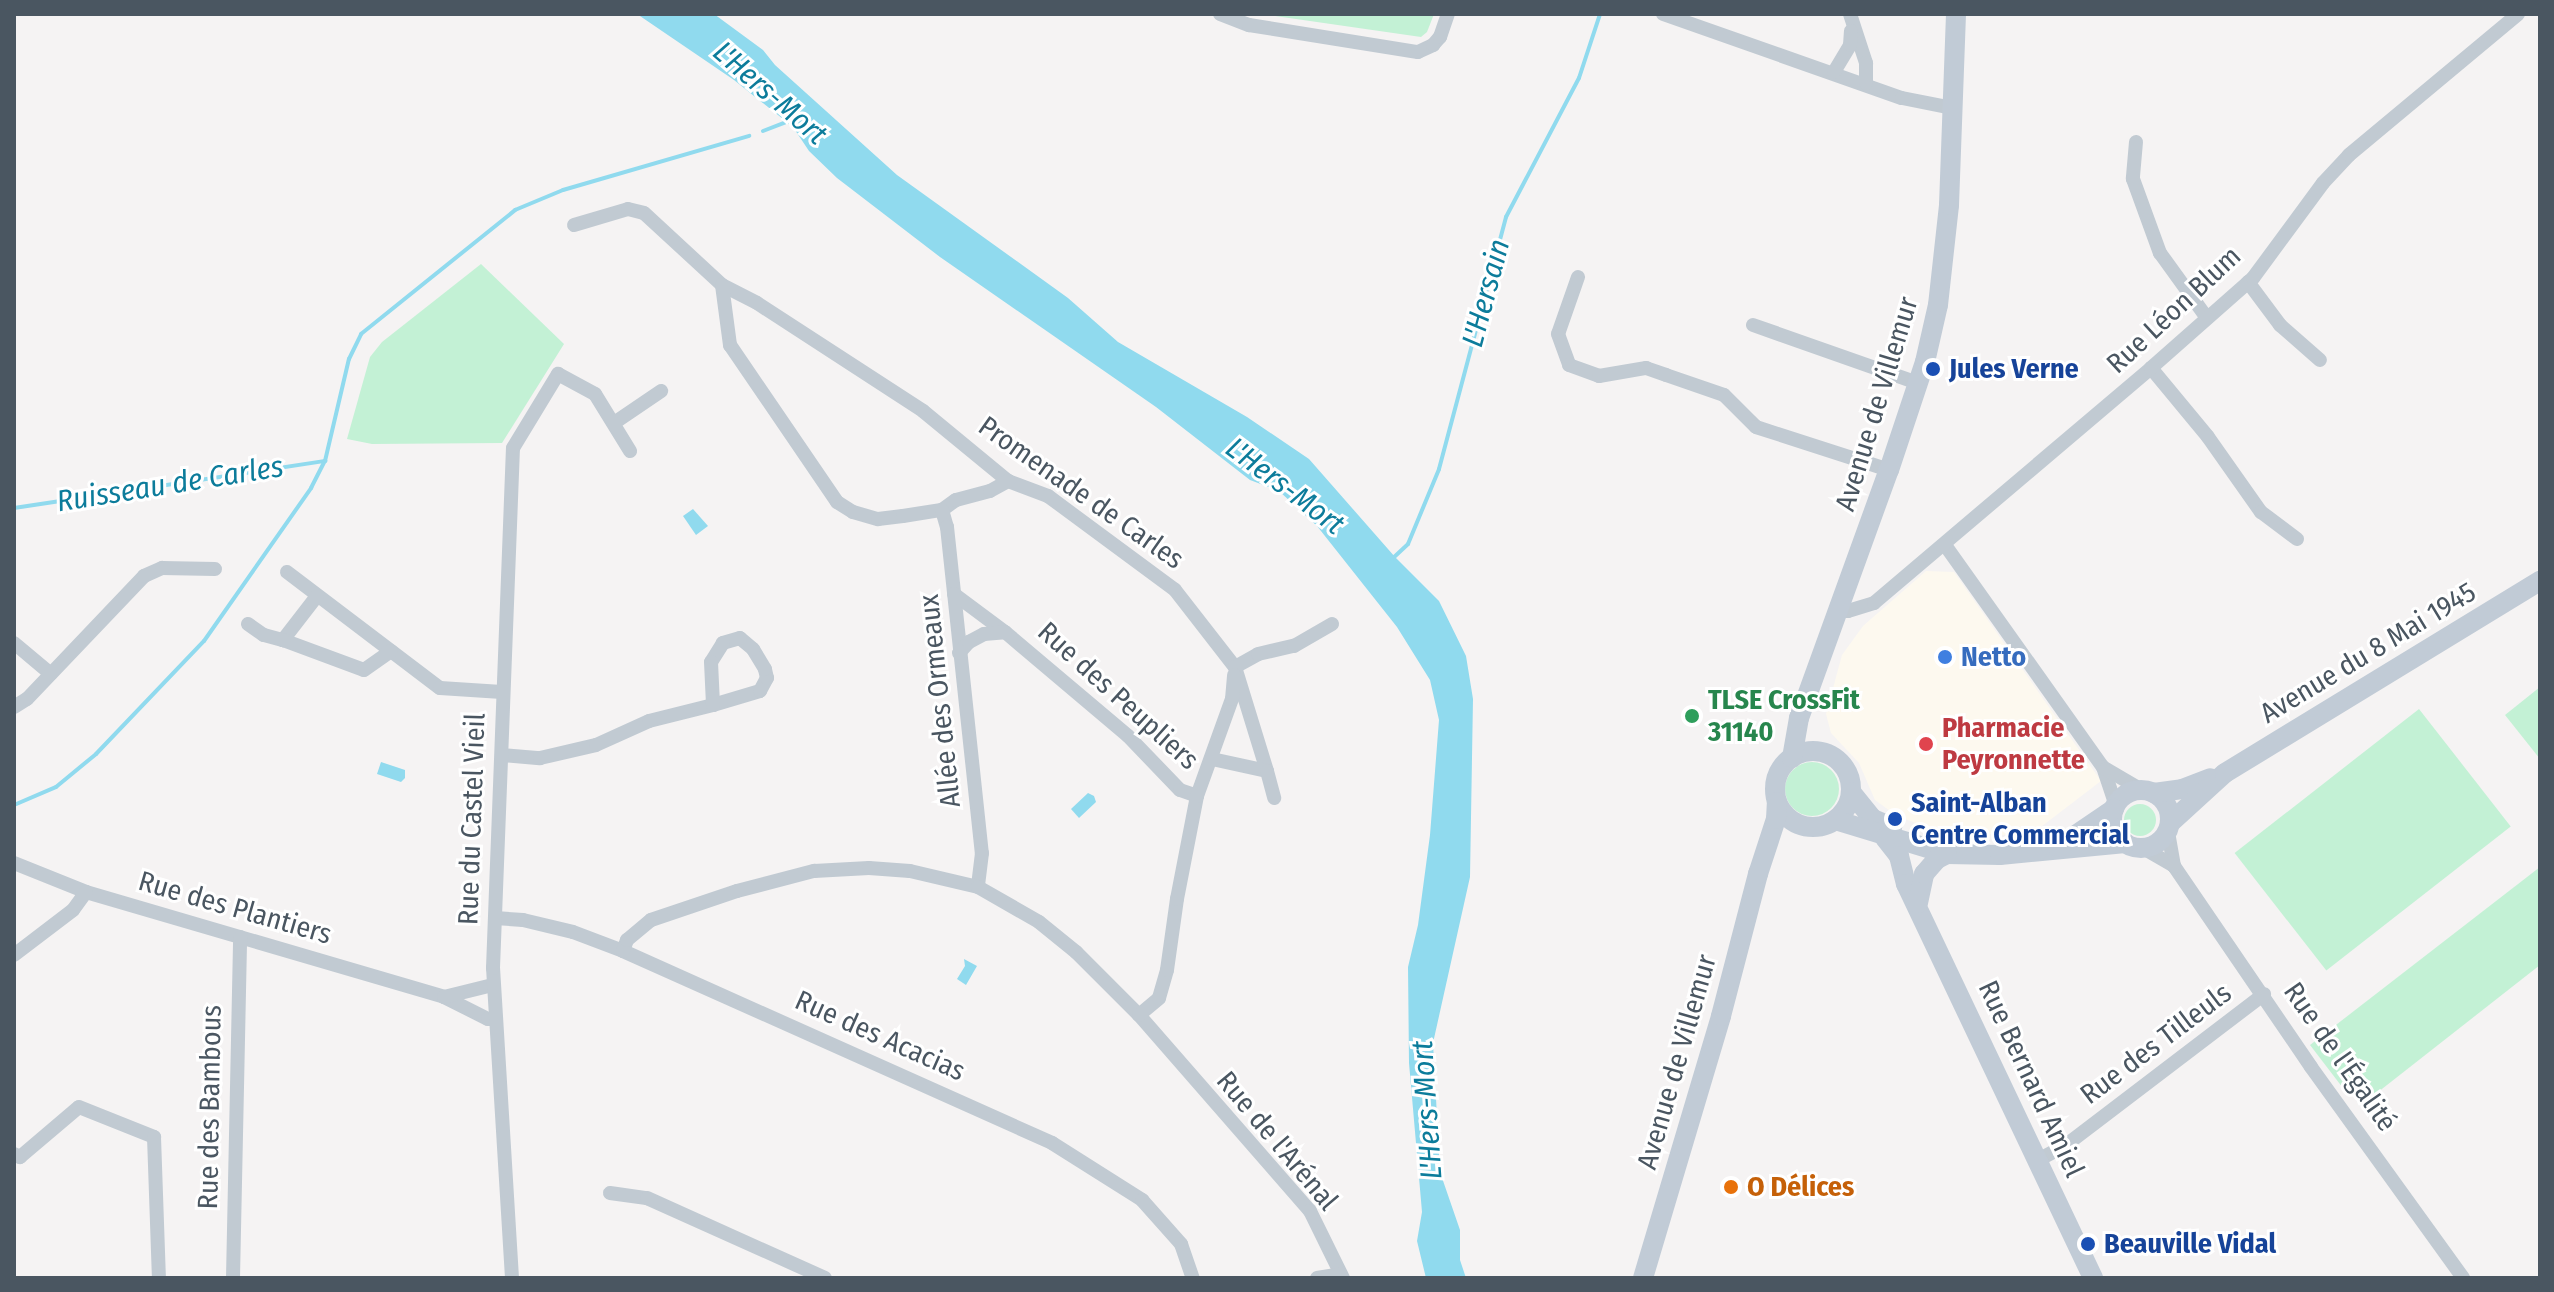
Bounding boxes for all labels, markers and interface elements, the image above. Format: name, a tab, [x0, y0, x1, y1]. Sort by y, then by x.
water label: L'Hers-Mort	[706, 34, 834, 152]
water label: L'Hersain	[1454, 235, 1518, 351]
street label: Rue Léon Blum	[2100, 239, 2248, 381]
street label: Avenue de Villemur	[1828, 293, 1926, 515]
place label: Jules Verne	[1949, 352, 2079, 386]
marker: Jules Verne	[1924, 360, 1942, 378]
street label: Promenade de Carles	[972, 410, 1190, 576]
water label: L'Hers-Mort	[1219, 430, 1351, 542]
water label: Ruisseau de Carles	[54, 448, 286, 520]
street label: Avenue du 8 Mai 1945	[2254, 575, 2482, 731]
street label: Allée des Ormeaux	[912, 593, 968, 809]
street label: Rue des Peupliers	[1031, 615, 1205, 777]
place label: Netto	[1961, 640, 2026, 674]
marker: Netto	[1936, 648, 1954, 666]
place label: TLSE CrossFit 31140	[1708, 683, 1860, 749]
marker: TLSE CrossFit 31140	[1683, 707, 1701, 725]
place label: Pharmacie Peyronnette	[1942, 711, 2085, 777]
street label: Rue du Castel Vieil	[452, 712, 492, 926]
marker: Pharmacie Peyronnette	[1917, 735, 1935, 753]
place label: Saint-Alban Centre Commercial	[1911, 786, 2130, 852]
marker: Saint-Alban Centre Commercial	[1886, 810, 1904, 828]
street label: Rue des Plantiers	[135, 864, 335, 952]
street label: Avenue de Villemur	[1630, 951, 1724, 1173]
street label: Rue Bernard Amiel	[1971, 975, 2091, 1183]
street label: Rue des Tilleuls	[2074, 976, 2238, 1112]
street label: Rue de l'Égalité	[2276, 976, 2404, 1138]
street label: Rue des Acacias	[790, 984, 970, 1088]
street label: Rue des Bambous	[191, 1004, 229, 1210]
water label: L'Hers-Mort	[1404, 1039, 1450, 1181]
street label: Rue de l'Arénal	[1209, 1065, 1345, 1217]
place label: O Délices	[1747, 1170, 1854, 1204]
marker: O Délices	[1722, 1178, 1740, 1196]
place label: Beauville Vidal	[2104, 1227, 2276, 1261]
marker: Beauville Vidal	[2079, 1235, 2097, 1253]

